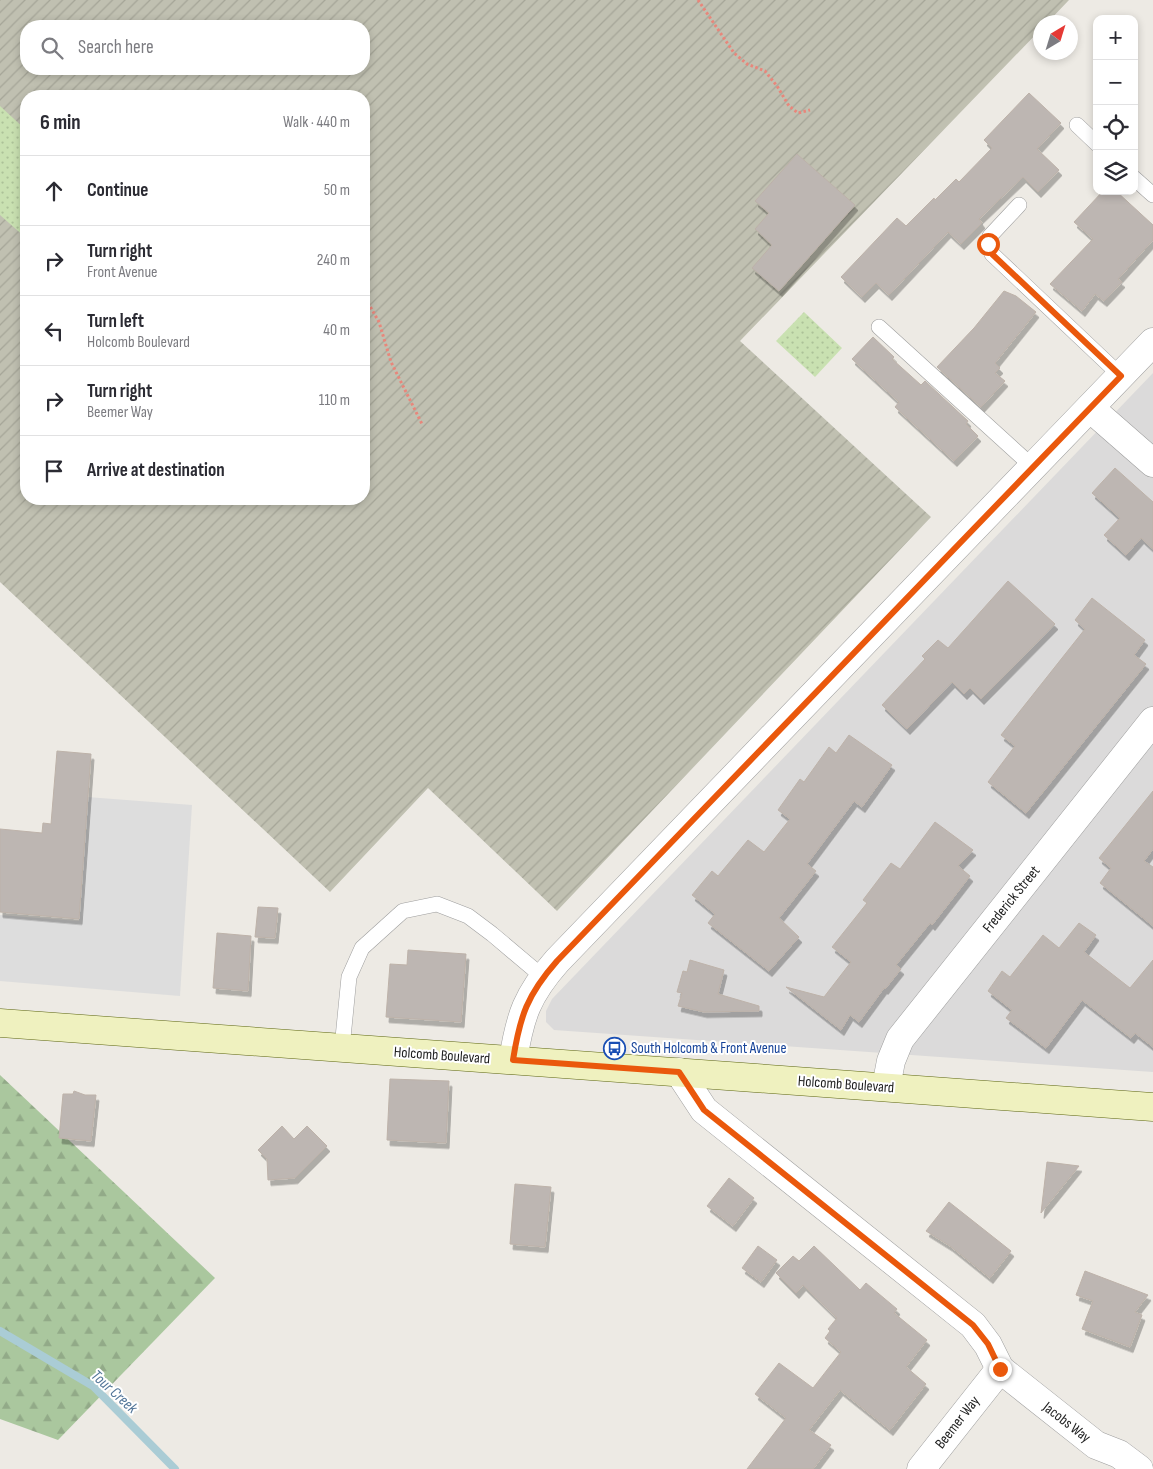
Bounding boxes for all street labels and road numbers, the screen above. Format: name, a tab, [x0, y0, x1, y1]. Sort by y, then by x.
street label: Frederick Street	[979, 862, 1044, 937]
street label: Holcomb Boulevard	[393, 1043, 491, 1068]
street label: Holcomb Boulevard	[797, 1072, 895, 1097]
street label: Beemer Way	[931, 1392, 984, 1453]
street label: Jacobs Way	[1038, 1397, 1095, 1447]

